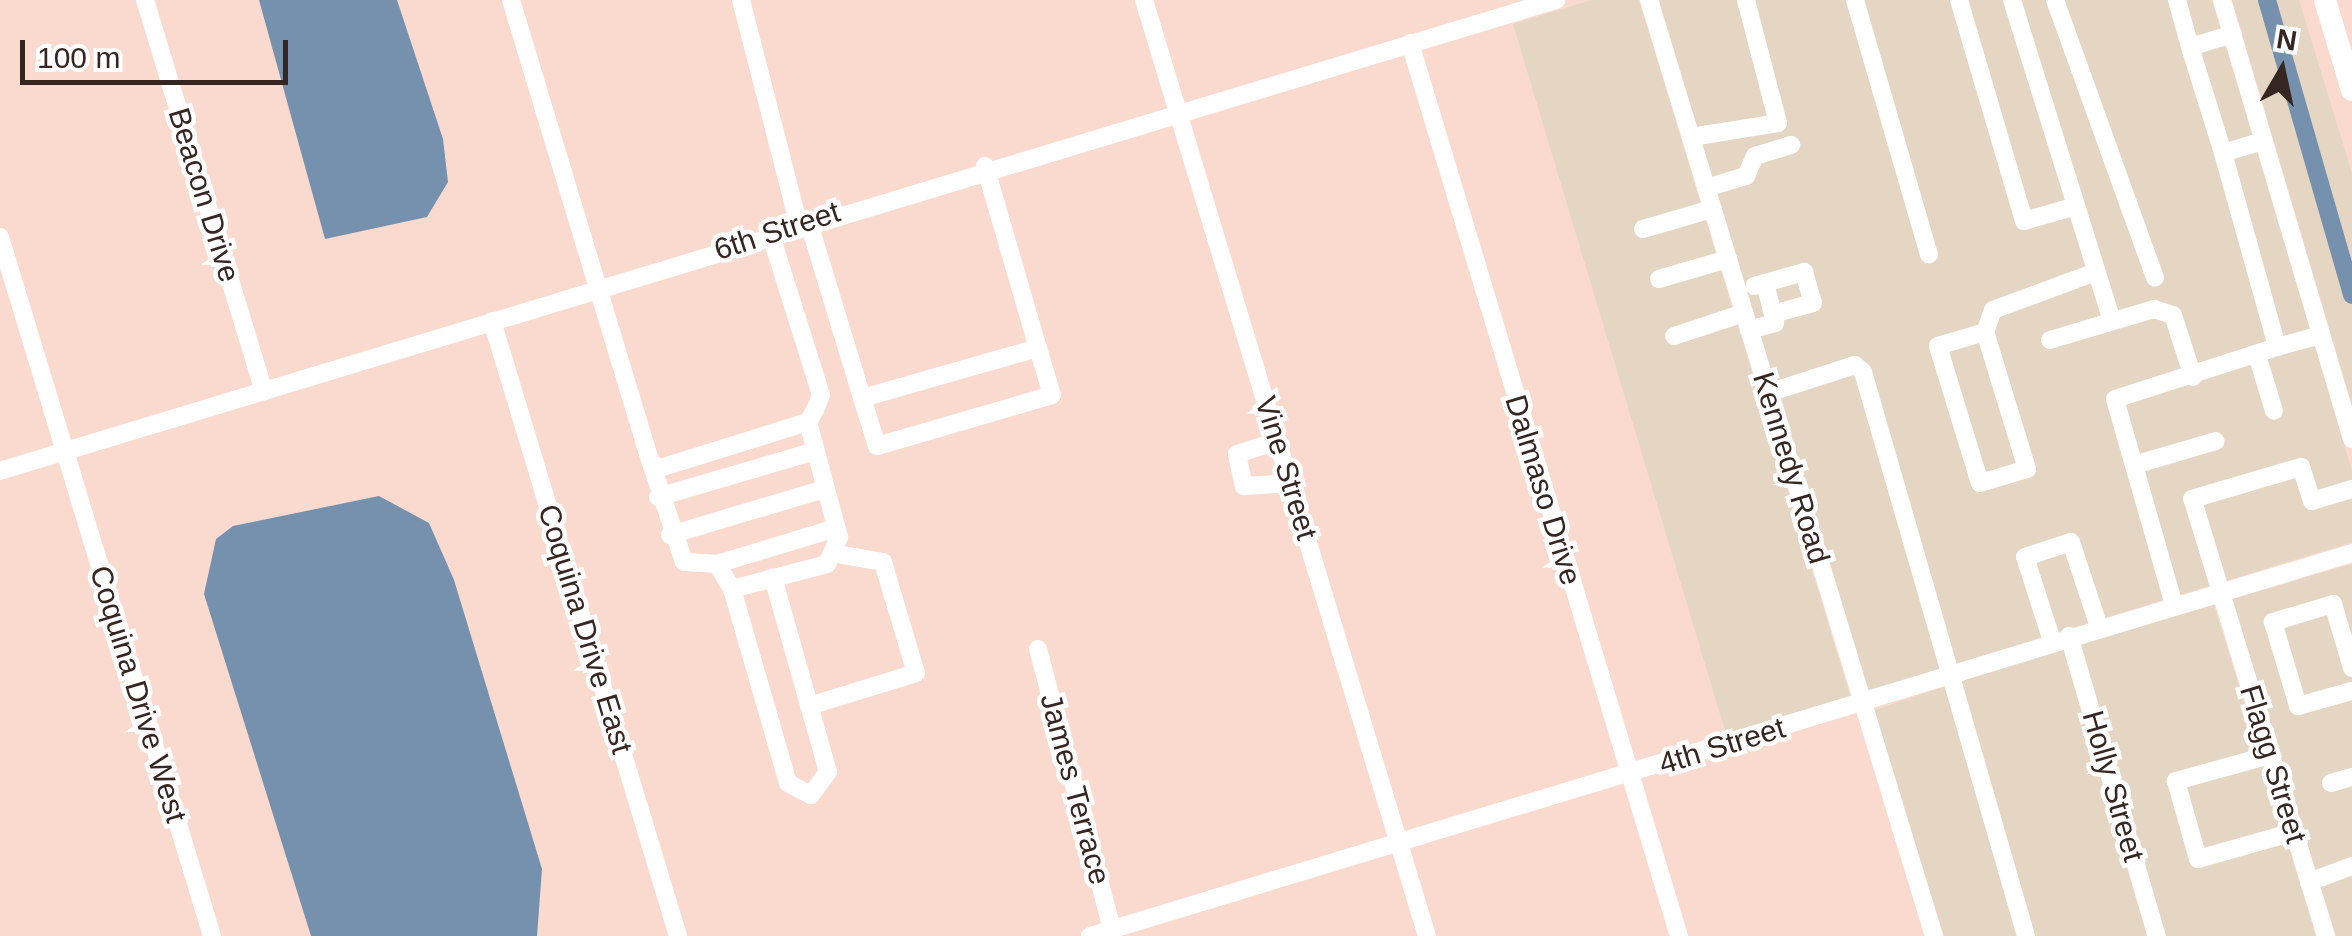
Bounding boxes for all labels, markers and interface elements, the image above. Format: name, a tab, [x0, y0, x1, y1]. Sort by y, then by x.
scale bar	[25, 20, 292, 82]
north arrow	[2232, 20, 2332, 120]
text: N	[2274, 23, 2299, 57]
text: 100 m	[37, 41, 120, 74]
street label: Beacon Drive	[160, 104, 248, 286]
street label: 6th Street	[710, 194, 844, 268]
street label: Kennedy Road	[1745, 368, 1837, 568]
street label: Dalmaso Drive	[1497, 391, 1589, 589]
street label: Vine Street	[1247, 392, 1325, 544]
street label: Coquina Drive East	[530, 500, 640, 758]
street label: Coquina Drive West	[82, 561, 194, 827]
street label: Flagg Street	[2232, 681, 2314, 847]
street label: James Terrace	[1032, 689, 1118, 889]
street label: Holly Street	[2074, 707, 2152, 865]
street label: 4th Street	[1655, 710, 1789, 782]

